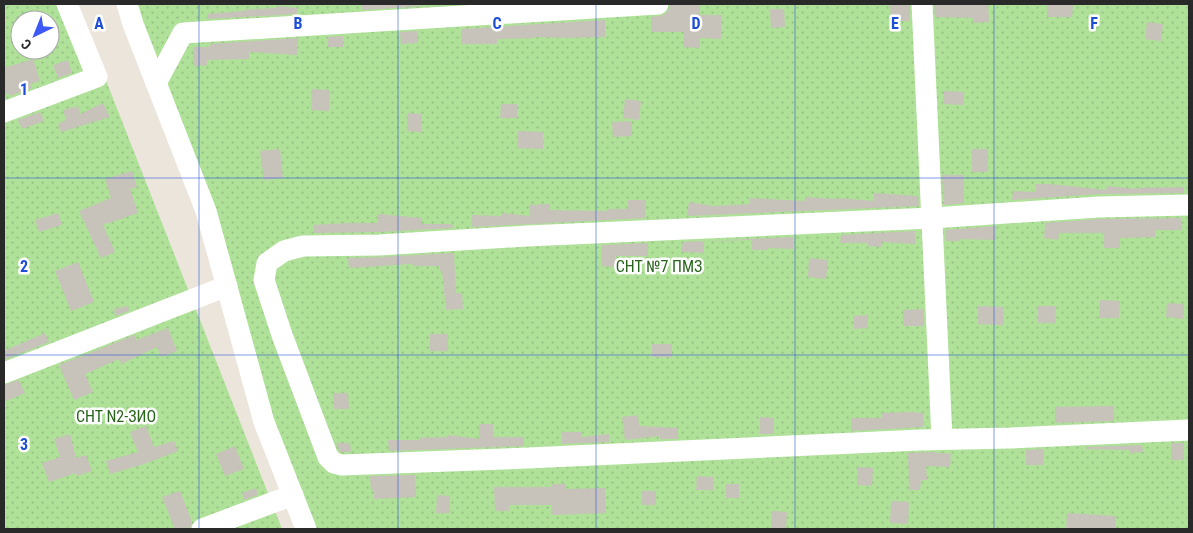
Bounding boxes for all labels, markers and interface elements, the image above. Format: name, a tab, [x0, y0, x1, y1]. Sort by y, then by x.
north arrow	[10, 10, 60, 60]
text: A	[94, 14, 104, 33]
text: B	[294, 14, 303, 33]
text: C	[492, 14, 502, 33]
text: D	[691, 14, 701, 33]
text: E	[891, 14, 899, 33]
text: F	[1090, 14, 1098, 33]
text: С	[18, 36, 35, 53]
text: 1	[20, 80, 28, 99]
text: 2	[20, 257, 28, 276]
park label: СНТ №7 ПМЗ	[616, 257, 702, 276]
park label: СНТ N2-ЗИО	[76, 407, 156, 426]
text: 3	[20, 435, 28, 454]

